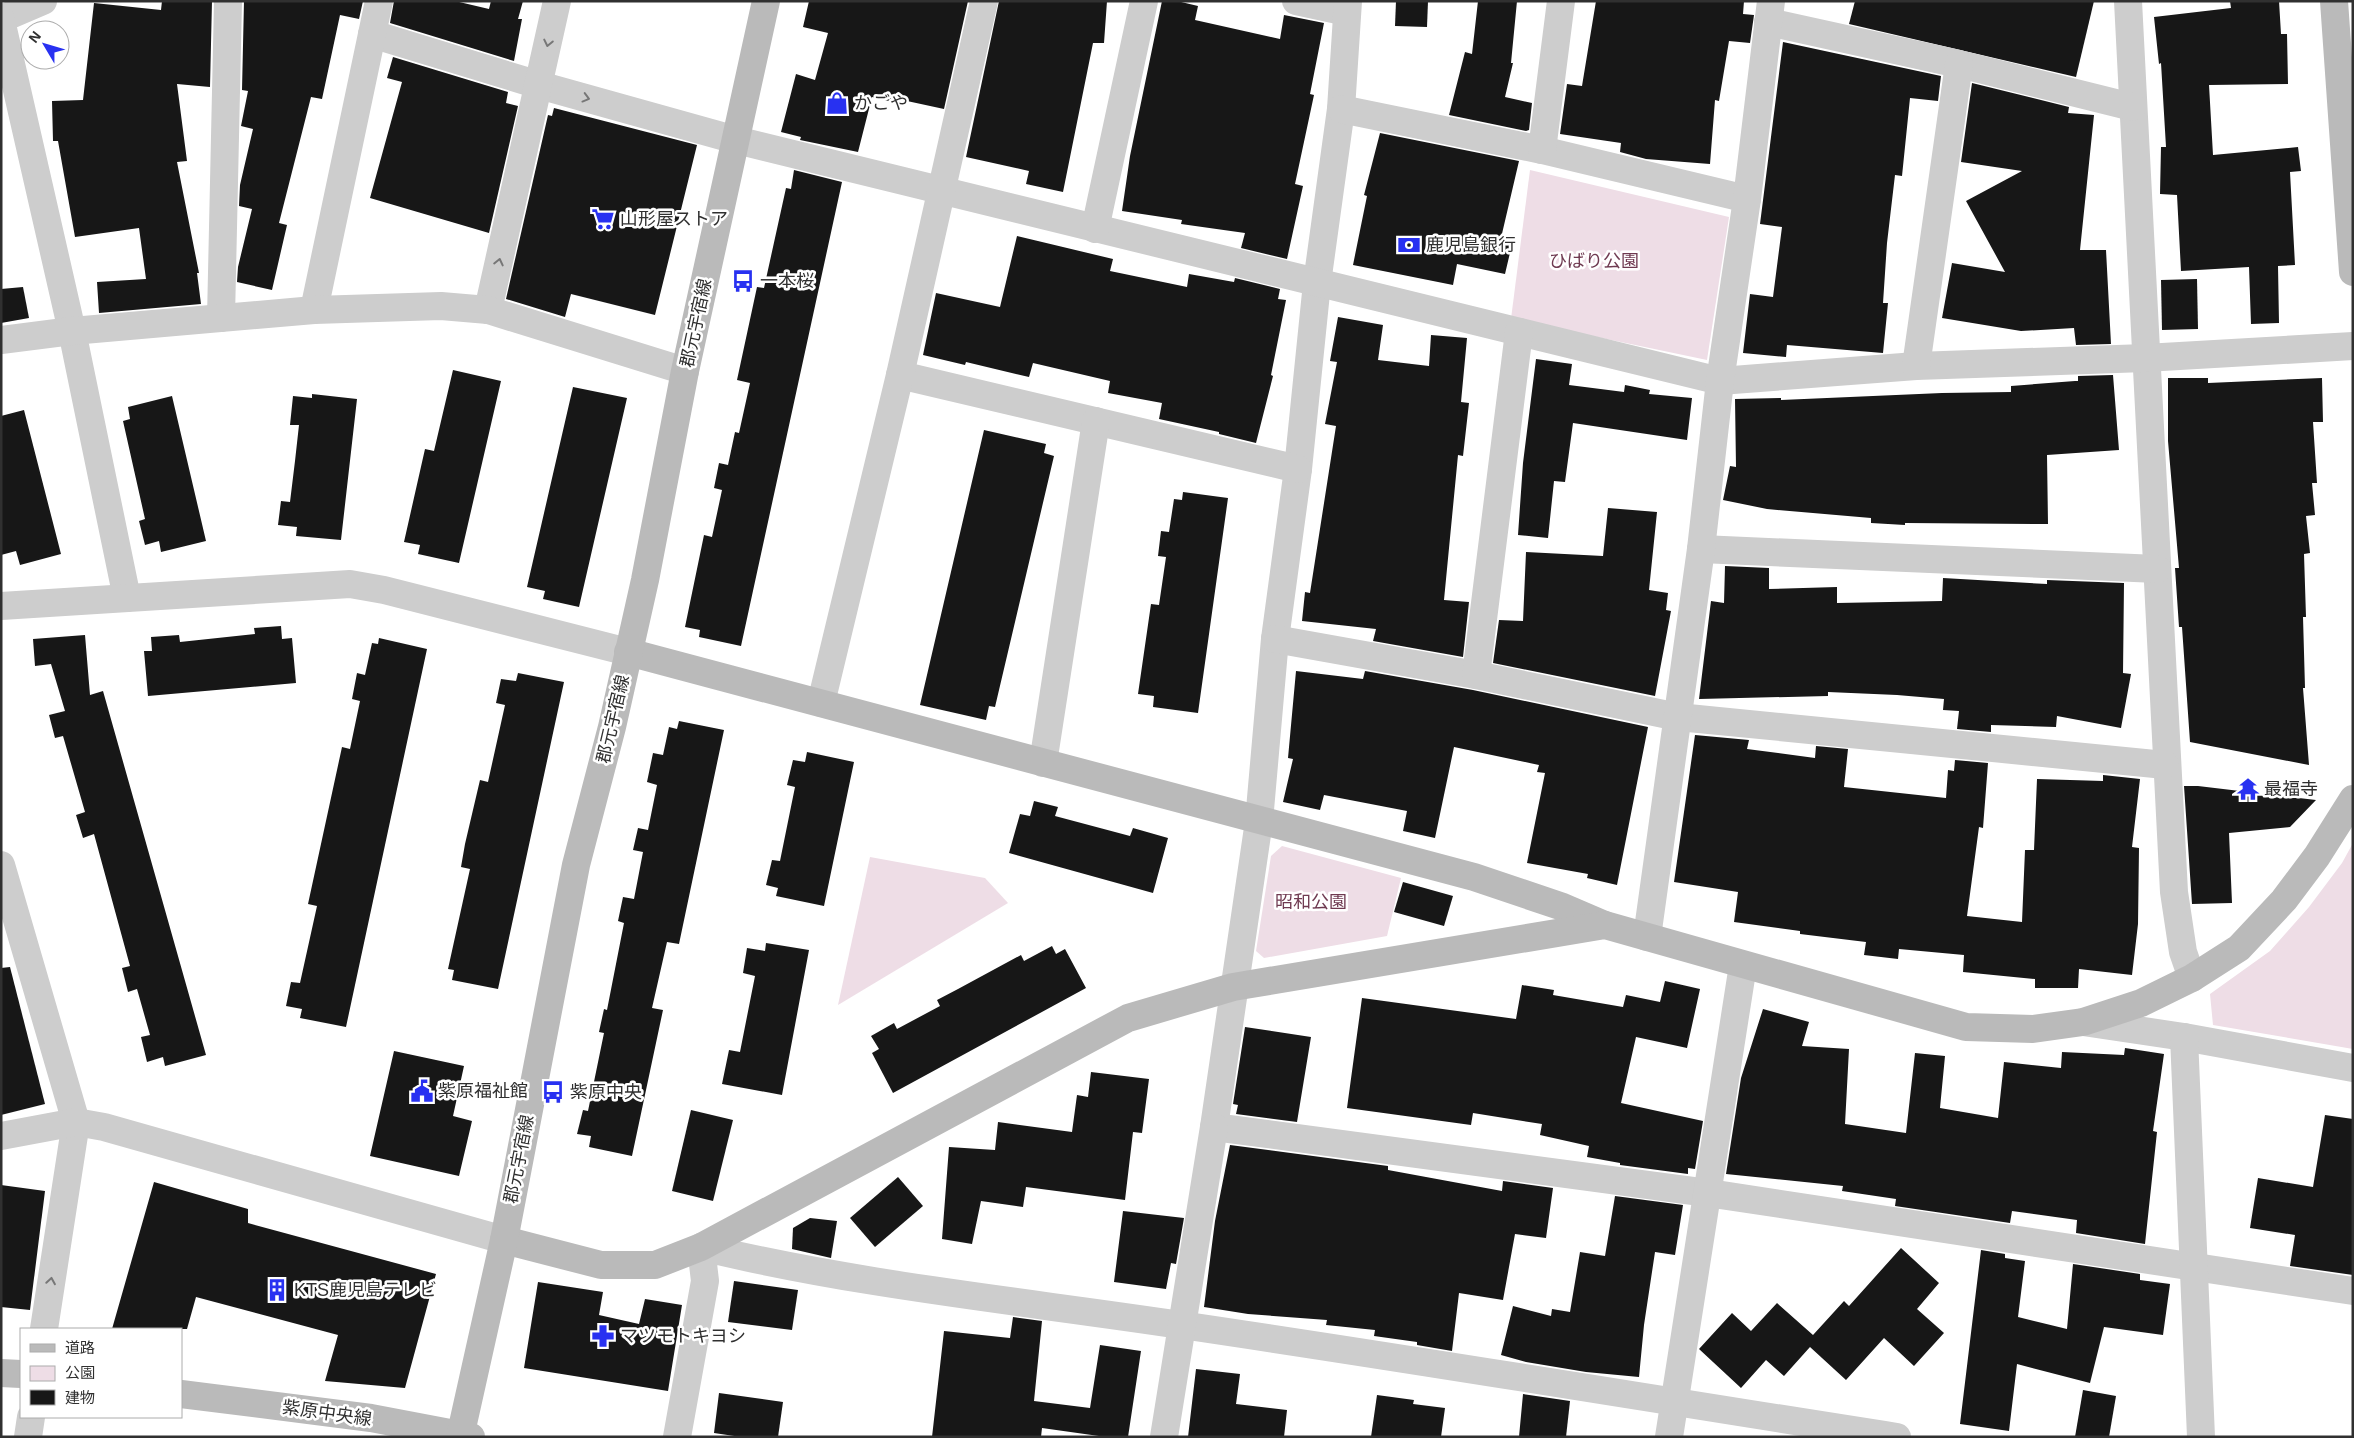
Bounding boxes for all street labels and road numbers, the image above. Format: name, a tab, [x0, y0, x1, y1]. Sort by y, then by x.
street label: 郡元宇宿線	[677, 277, 715, 369]
street label: 郡元宇宿線	[593, 673, 633, 765]
street label: 郡元宇宿線	[501, 1113, 537, 1205]
street label: 紫原中央線	[281, 1397, 373, 1429]

